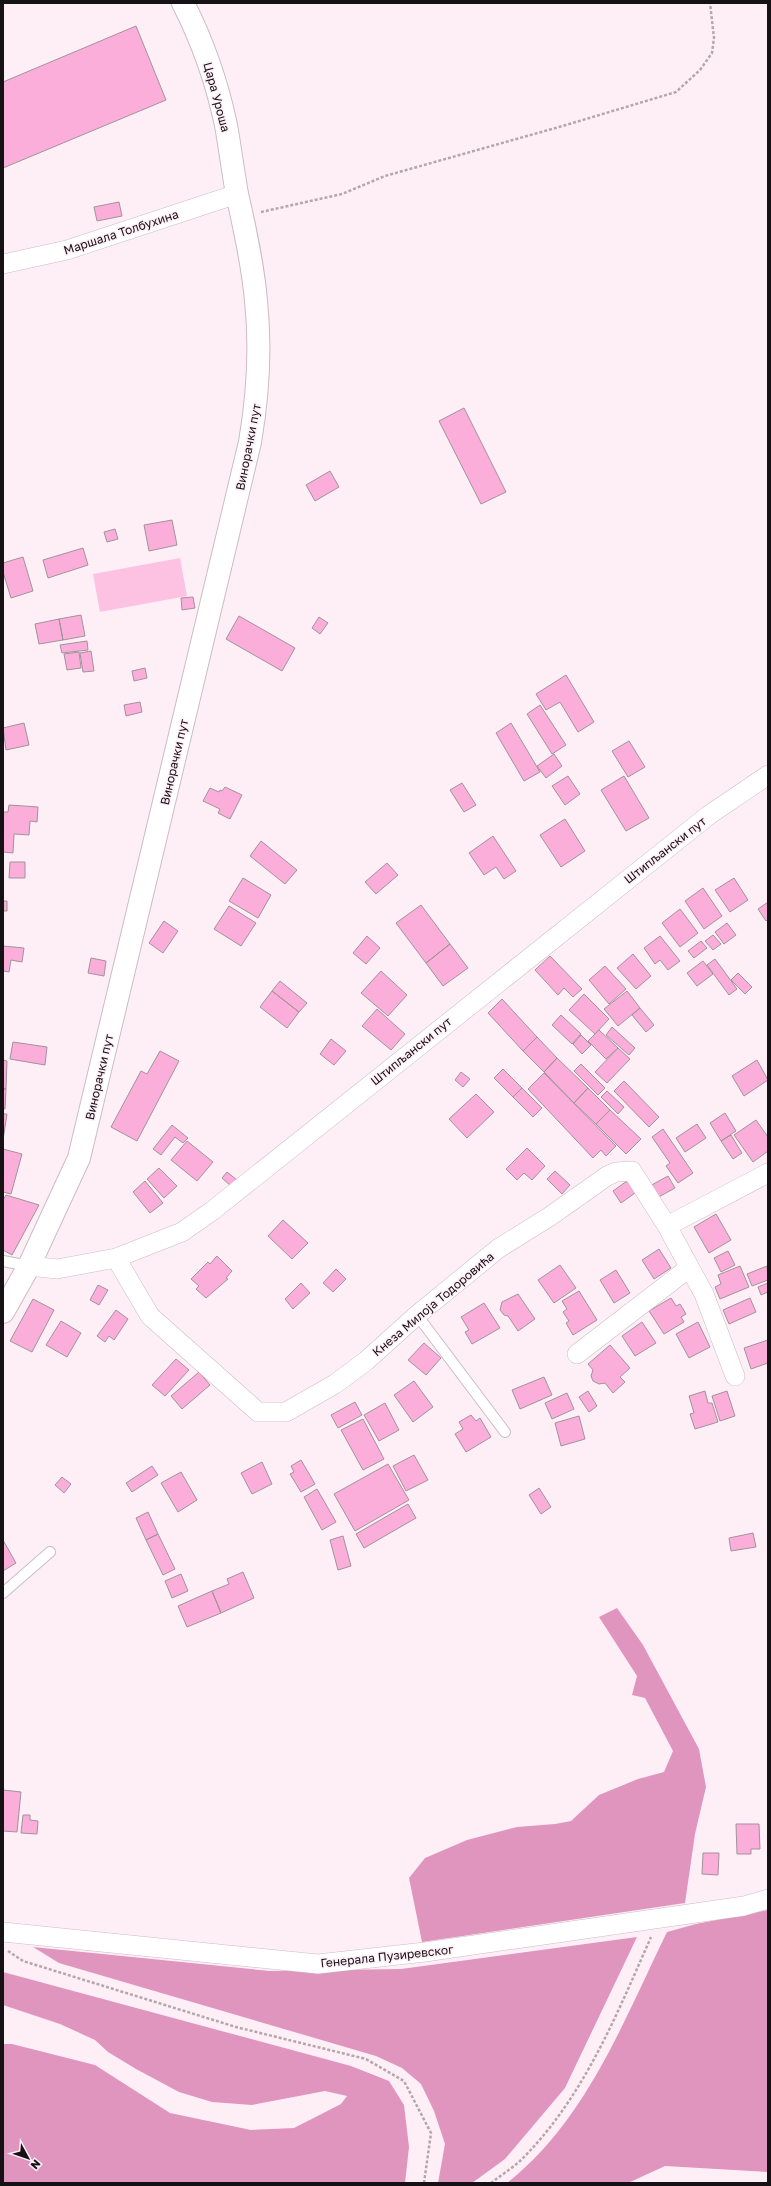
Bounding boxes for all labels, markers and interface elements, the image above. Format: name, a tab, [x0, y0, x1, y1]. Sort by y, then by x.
street label: Цара Уроша	[200, 60, 234, 134]
street label: Маршала Толбухина	[62, 206, 180, 258]
street label: Винорачки пут	[232, 402, 264, 492]
street label: Винорачки пут	[157, 717, 191, 807]
street label: Штипљански пут	[621, 813, 709, 887]
street label: Штипљански пут	[367, 1014, 455, 1088]
street label: Винорачки пут	[82, 1032, 116, 1122]
street label: Кнеза Милоја Тодоровића	[369, 1249, 497, 1359]
street label: Генерала Пузиревског	[320, 1942, 455, 1970]
north arrow	[8, 2138, 48, 2178]
text: N	[28, 2157, 44, 2172]

